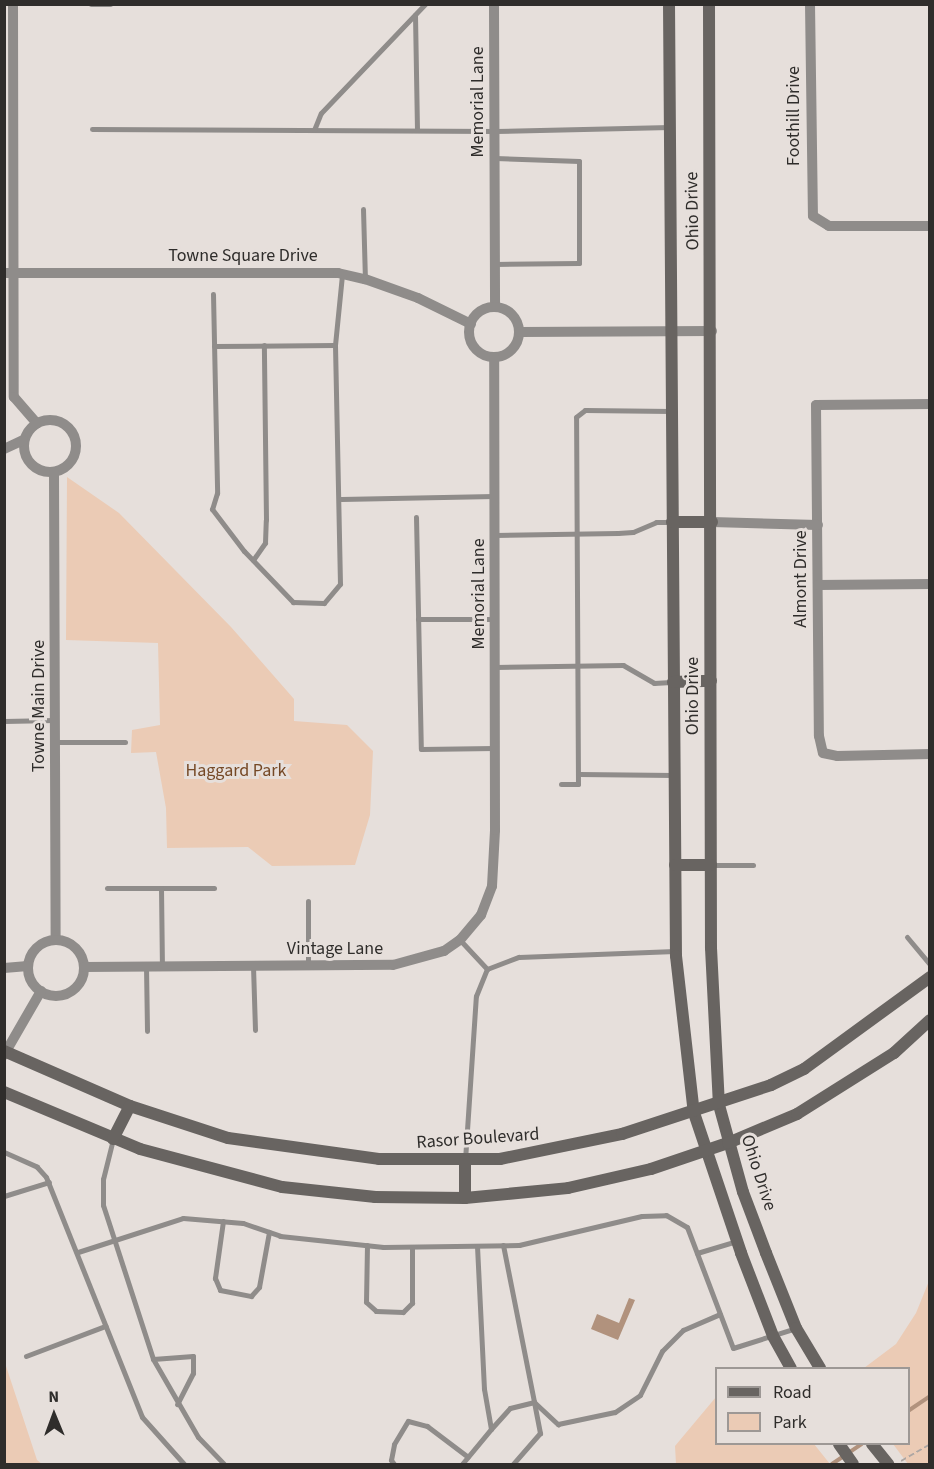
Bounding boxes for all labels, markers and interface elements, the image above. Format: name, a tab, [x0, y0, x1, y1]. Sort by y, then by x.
street label: Memorial Lane	[467, 46, 489, 158]
street label: Foothill Drive	[783, 66, 805, 166]
street label: Ohio Drive	[682, 172, 704, 250]
street label: Towne Square Drive	[168, 245, 318, 267]
street label: Almont Drive	[790, 530, 812, 628]
street label: Memorial Lane	[468, 538, 490, 650]
street label: Towne Main Drive	[28, 640, 50, 772]
street label: Ohio Drive	[682, 657, 704, 735]
park label: Haggard Park	[185, 760, 287, 782]
street label: Vintage Lane	[287, 938, 383, 960]
street label: Rasor Boulevard	[416, 1124, 540, 1154]
street label: Ohio Drive	[736, 1132, 780, 1214]
legend	[715, 1367, 910, 1445]
text: Road	[773, 1380, 812, 1405]
north arrow	[24, 1385, 84, 1445]
text: N	[48, 1386, 59, 1408]
text: Park	[773, 1410, 807, 1435]

